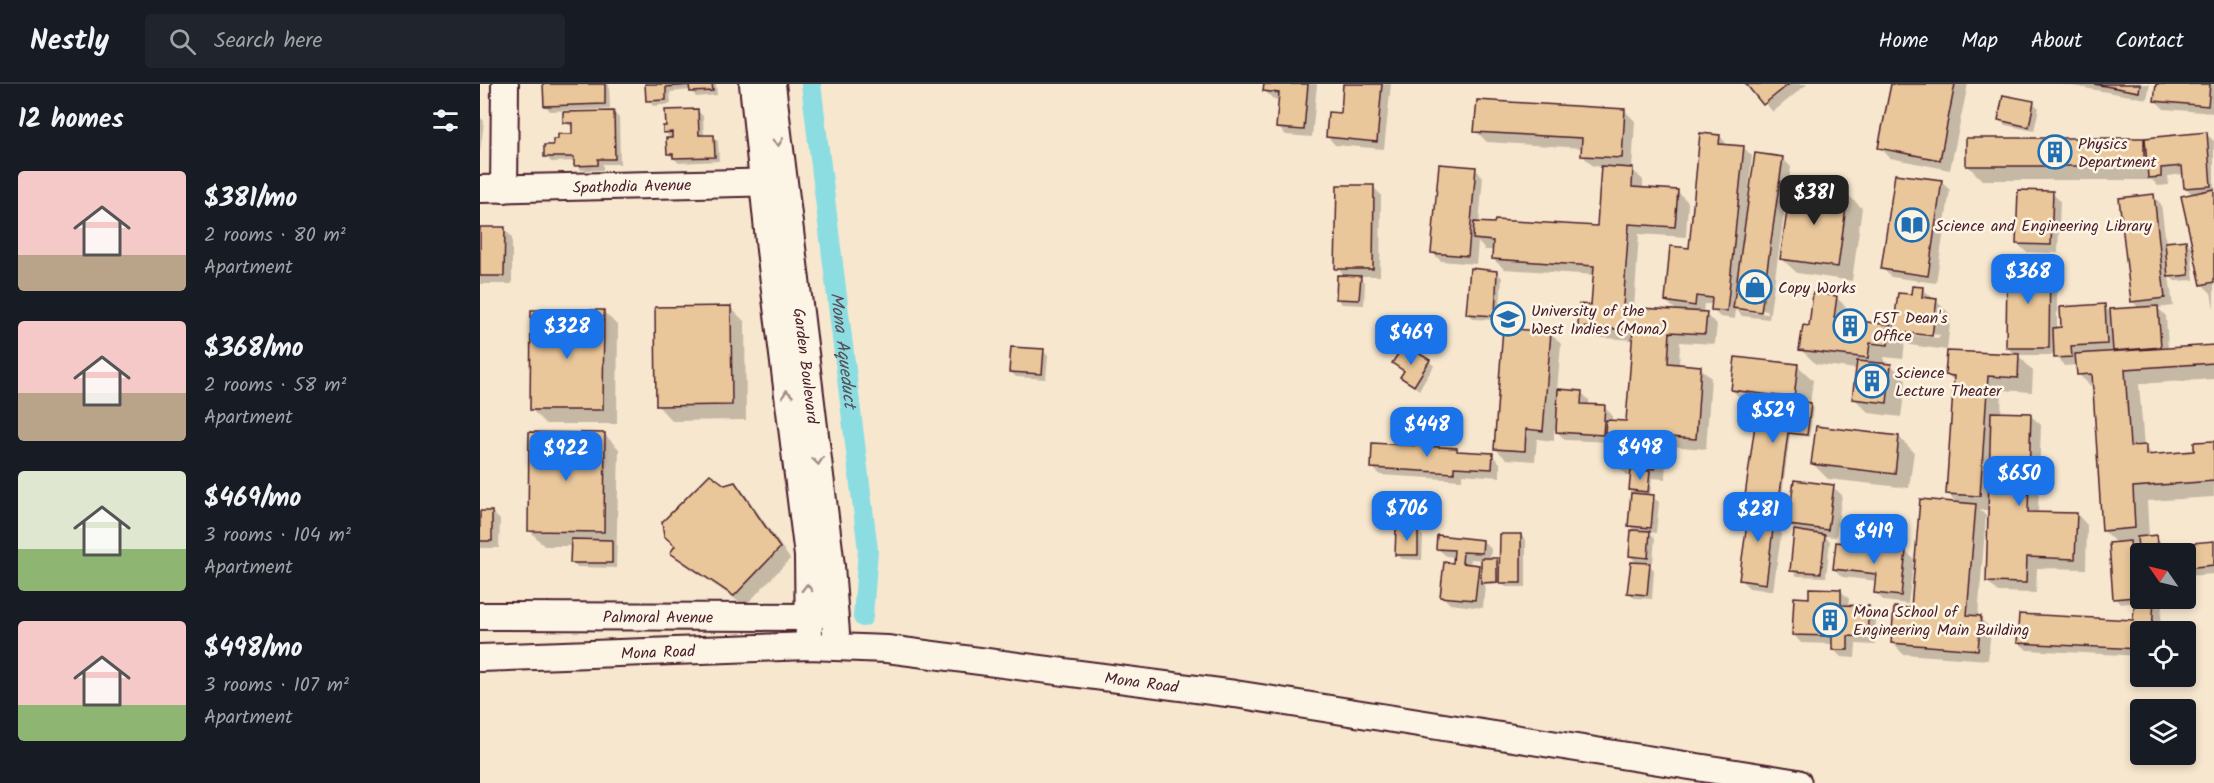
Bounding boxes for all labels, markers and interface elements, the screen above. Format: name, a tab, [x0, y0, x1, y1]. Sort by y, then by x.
search box	[145, 14, 565, 68]
text: Nestly	[30, 19, 109, 64]
text: Search here	[214, 24, 323, 59]
icon: search	[166, 25, 199, 58]
text: Home	[1879, 25, 1928, 58]
text: Map	[1961, 25, 1998, 58]
text: About	[2031, 25, 2082, 58]
text: Contact	[2115, 25, 2184, 58]
text: 12 homes	[18, 99, 124, 141]
icon: filters	[429, 104, 462, 137]
place label: Physics Department	[2078, 132, 2158, 175]
building icon: Physics Department	[2037, 134, 2073, 170]
one-way arrow	[772, 138, 784, 147]
street label: Spathodia Avenue	[572, 173, 692, 201]
pin: $381	[1778, 175, 1850, 226]
text: $381/mo	[204, 178, 297, 220]
text: $381	[1794, 178, 1834, 210]
icon: home	[66, 195, 138, 267]
library icon: Science and Engineering Library	[1894, 207, 1930, 243]
place label: Science and Engineering Library	[1935, 214, 2152, 239]
text: 2 rooms · 80 m²	[204, 220, 346, 252]
text: Apartment	[204, 252, 293, 284]
pin: $368	[1992, 254, 2064, 305]
text: $368	[2005, 257, 2051, 289]
shop icon: Copy Works	[1737, 269, 1773, 305]
place label: Copy Works	[1778, 276, 1856, 301]
water label: Mona Aqueduct	[821, 291, 864, 413]
place label: University of the West Indies (Mona)	[1531, 299, 1668, 342]
school or university icon: University of the West Indies (Mona)	[1490, 301, 1526, 337]
place label: FST Dean's Office	[1873, 306, 1948, 349]
street label: Garden Boulevard	[786, 307, 825, 426]
building icon: FST Dean's Office	[1832, 308, 1868, 344]
pin: $328	[531, 309, 603, 360]
text: $328	[544, 312, 590, 344]
pin: $469	[1375, 315, 1447, 366]
text: $469	[1389, 318, 1433, 350]
text: $368/mo	[204, 328, 304, 370]
icon: home	[66, 345, 138, 417]
place label: Science Lecture Theater	[1895, 361, 2003, 404]
building icon: Science Lecture Theater	[1854, 363, 1890, 399]
text: 2 rooms · 58 m²	[204, 370, 346, 402]
one-way arrow	[781, 390, 794, 399]
pin: $529	[1737, 393, 1809, 444]
text: $529	[1751, 396, 1795, 428]
text: Apartment	[204, 402, 293, 434]
pin: $448	[1391, 407, 1463, 458]
text: $448	[1404, 410, 1450, 442]
pin: $498	[1604, 430, 1676, 481]
pin: $922	[530, 431, 602, 482]
text: $498	[1618, 433, 1662, 465]
text: $922	[543, 434, 589, 466]
one-way arrow	[811, 456, 824, 465]
pin: $650	[1983, 456, 2055, 507]
text: $650	[1997, 459, 2041, 491]
text: $469/mo	[204, 478, 301, 520]
pin: $706	[1371, 491, 1443, 542]
pin: $281	[1722, 492, 1794, 543]
text: $706	[1386, 494, 1428, 526]
icon: home	[66, 495, 138, 567]
text: $281	[1737, 495, 1779, 527]
pin: $419	[1838, 514, 1910, 565]
text: $419	[1855, 517, 1893, 549]
text: 3 rooms · 104 m²	[204, 520, 351, 552]
north arrow	[2130, 543, 2196, 609]
map controls	[2130, 543, 2196, 765]
text: Apartment	[204, 552, 293, 584]
one-way arrow	[801, 583, 814, 592]
place label: Mona School of Engineering Main Building	[1853, 600, 2029, 643]
building icon: Mona School of Engineering Main Building	[1812, 602, 1848, 638]
street label: Palmoral Avenue	[603, 605, 713, 631]
button: locate	[2130, 621, 2196, 687]
text: $498/mo	[204, 628, 303, 670]
street label: Mona Road	[620, 639, 697, 667]
icon: home	[66, 645, 138, 717]
street label: Mona Road	[1103, 666, 1181, 701]
text: 3 rooms · 107 m²	[204, 670, 349, 702]
button: layers	[2130, 699, 2196, 765]
text: Apartment	[204, 702, 293, 734]

